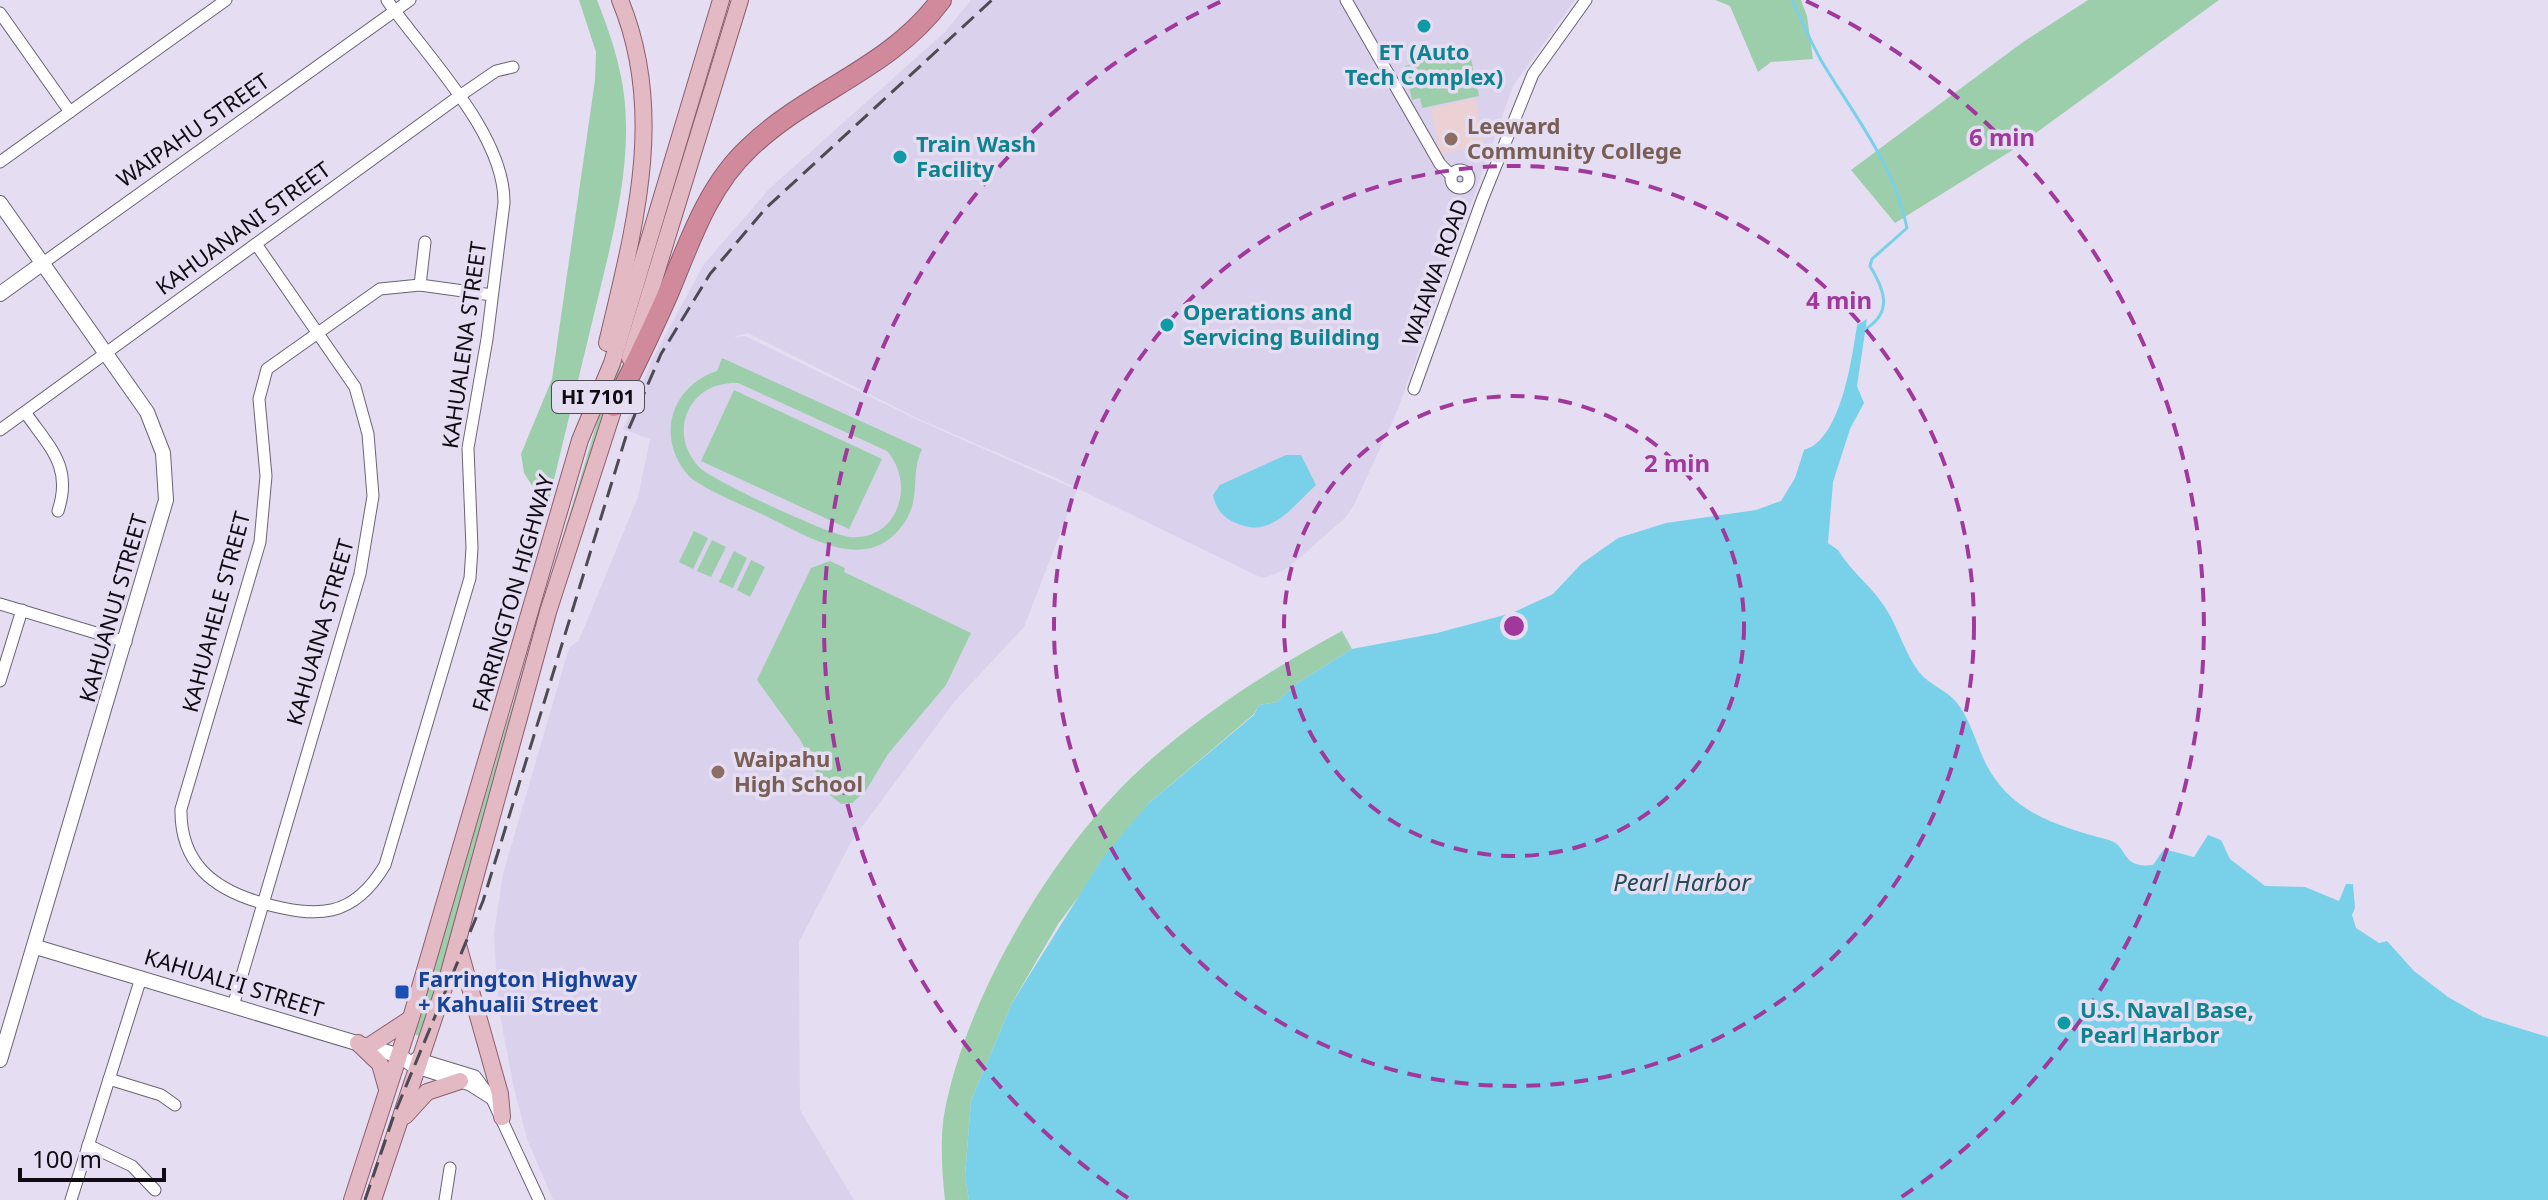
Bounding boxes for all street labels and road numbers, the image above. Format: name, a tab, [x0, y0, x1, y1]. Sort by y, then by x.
street label: WAIPAHU STREET	[110, 65, 275, 193]
street label: KAHUANANI STREET	[149, 154, 336, 301]
street label: WAIAWA ROAD	[1394, 194, 1475, 349]
street label: KAHUALENA STREET	[434, 239, 492, 450]
road number: HI 7101	[552, 381, 644, 413]
street label: FARRINGTON HIGHWAY	[464, 470, 560, 715]
street label: KAHUAHELE STREET	[174, 508, 256, 715]
street label: KAHUANUI STREET	[71, 510, 153, 705]
street label: KAHUAINA STREET	[278, 535, 360, 728]
street label: KAHUALI'I STREET	[141, 941, 327, 1024]

